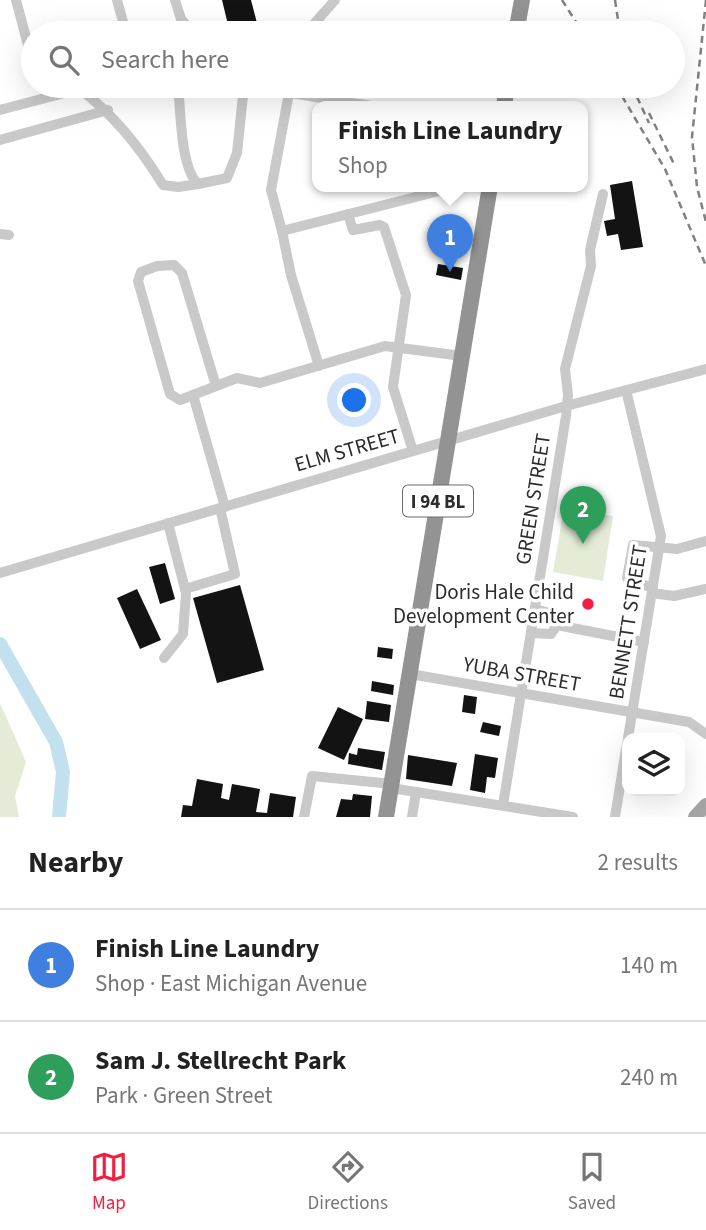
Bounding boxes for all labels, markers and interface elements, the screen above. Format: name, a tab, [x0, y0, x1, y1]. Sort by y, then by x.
search box	[21, 21, 685, 98]
icon: search	[45, 41, 83, 79]
text: Search here	[101, 41, 229, 78]
popup	[312, 101, 588, 192]
text: Finish Line Laundry	[338, 112, 562, 149]
text: Shop	[338, 149, 388, 182]
pin: 1	[427, 214, 473, 272]
your location	[337, 383, 371, 417]
street label: ELM STREET	[291, 421, 403, 479]
street label: GREEN STREET	[508, 431, 558, 567]
road number: I 94 BL	[403, 486, 473, 516]
pin: 2	[560, 486, 606, 544]
street label: BENNETT STREET	[601, 543, 655, 701]
place label: Doris Hale Child Development Center	[393, 577, 575, 631]
marker: Doris Hale Child Development Center	[580, 596, 596, 612]
street label: YUBA STREET	[460, 649, 583, 699]
map controls	[622, 733, 685, 796]
button: layers	[622, 733, 685, 796]
text: Nearby	[28, 841, 123, 884]
text: 2 results	[598, 846, 678, 879]
text: Finish Line Laundry	[95, 930, 319, 967]
text: 1	[45, 949, 57, 982]
text: 140 m	[620, 949, 678, 982]
text: Shop · East Michigan Avenue	[95, 967, 367, 1000]
text: Sam J. Stellrecht Park	[95, 1042, 346, 1079]
text: 2	[45, 1061, 57, 1094]
text: 240 m	[620, 1061, 678, 1094]
text: Park · Green Street	[95, 1079, 272, 1112]
tab: Map	[90, 1148, 128, 1217]
tab: Directions	[308, 1148, 388, 1217]
tab: Saved	[568, 1148, 616, 1217]

